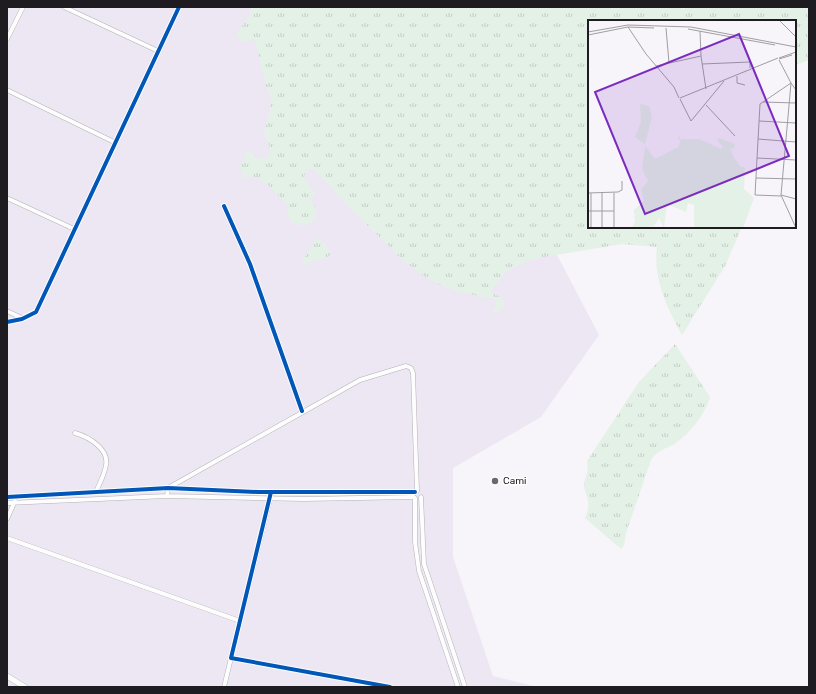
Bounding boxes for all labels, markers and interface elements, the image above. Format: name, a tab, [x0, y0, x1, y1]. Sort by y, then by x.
inset map	[588, 20, 796, 228]
place label: Cami	[503, 475, 527, 487]
marker: Cami	[490, 476, 500, 486]

